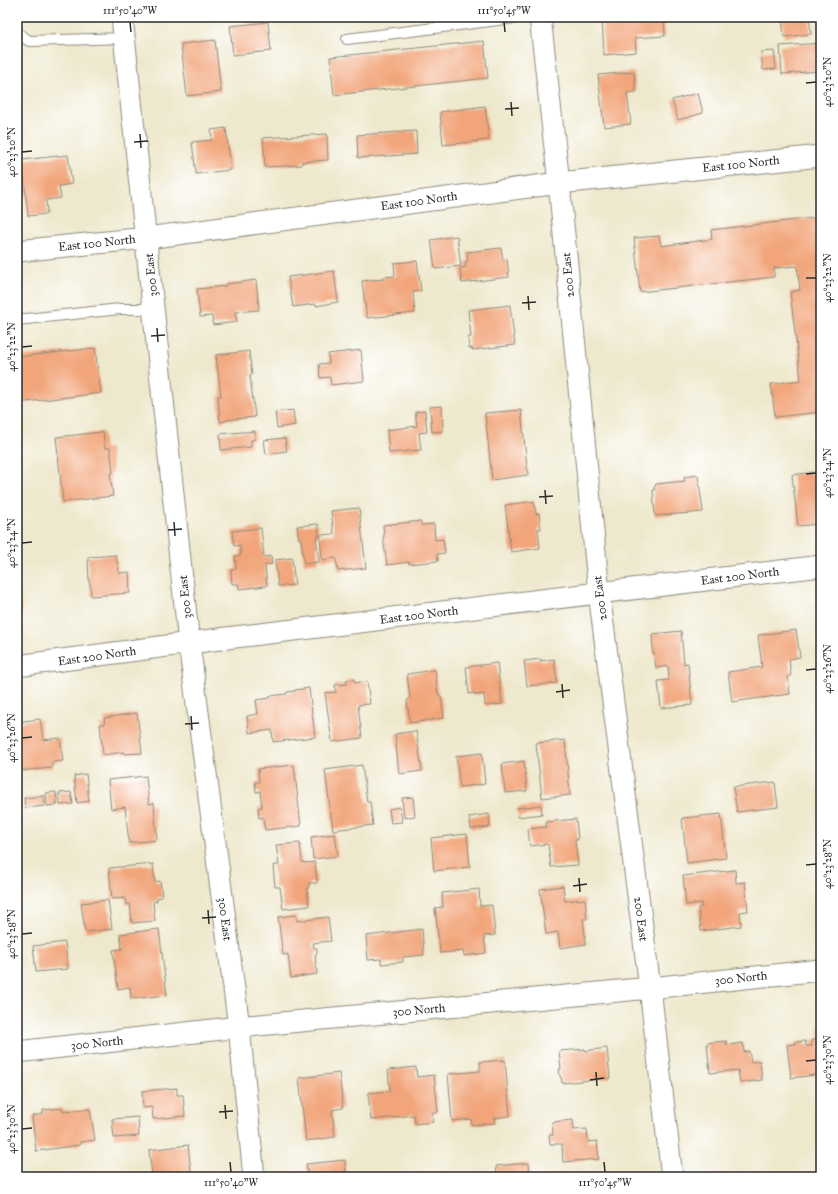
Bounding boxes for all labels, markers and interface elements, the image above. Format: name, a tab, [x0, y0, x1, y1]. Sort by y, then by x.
text: 111°50'40"W	[103, 5, 157, 17]
text: 111°50'45"W	[478, 5, 531, 17]
text: 40°23'20"N	[822, 56, 834, 107]
text: 40°23'20"N	[6, 126, 18, 177]
street label: East 100 North	[702, 153, 781, 175]
street label: East 100 North	[380, 189, 459, 213]
street label: East 100 North	[58, 232, 137, 254]
street label: 200 East	[559, 251, 577, 298]
street label: 300 East	[142, 252, 160, 297]
text: 40°23'22"N	[822, 253, 834, 303]
text: 40°23'22"N	[6, 322, 18, 372]
text: 40°23'24"N	[822, 447, 834, 498]
text: 40°23'24"N	[6, 517, 18, 568]
street label: East 200 North	[700, 564, 780, 588]
street label: 300 East	[176, 574, 194, 619]
street label: 200 East	[590, 574, 610, 621]
street label: East 200 North	[379, 603, 459, 627]
street label: East 200 North	[57, 644, 137, 668]
text: 40°23'26"N	[822, 644, 834, 694]
text: 40°23'26"N	[6, 713, 18, 763]
text: 40°23'28"N	[822, 839, 834, 889]
street label: 300 East	[215, 896, 235, 942]
street label: 200 East	[631, 896, 651, 943]
text: 40°23'28"N	[6, 909, 18, 959]
street label: 300 North	[714, 968, 768, 988]
street label: 300 North	[392, 1001, 446, 1019]
street label: 300 North	[70, 1033, 124, 1053]
text: 40°23'30"N	[822, 1035, 834, 1085]
text: 40°23'30"N	[6, 1104, 18, 1154]
text: 111°50'40"W	[204, 1177, 258, 1189]
text: 111°50'45"W	[579, 1177, 632, 1189]

